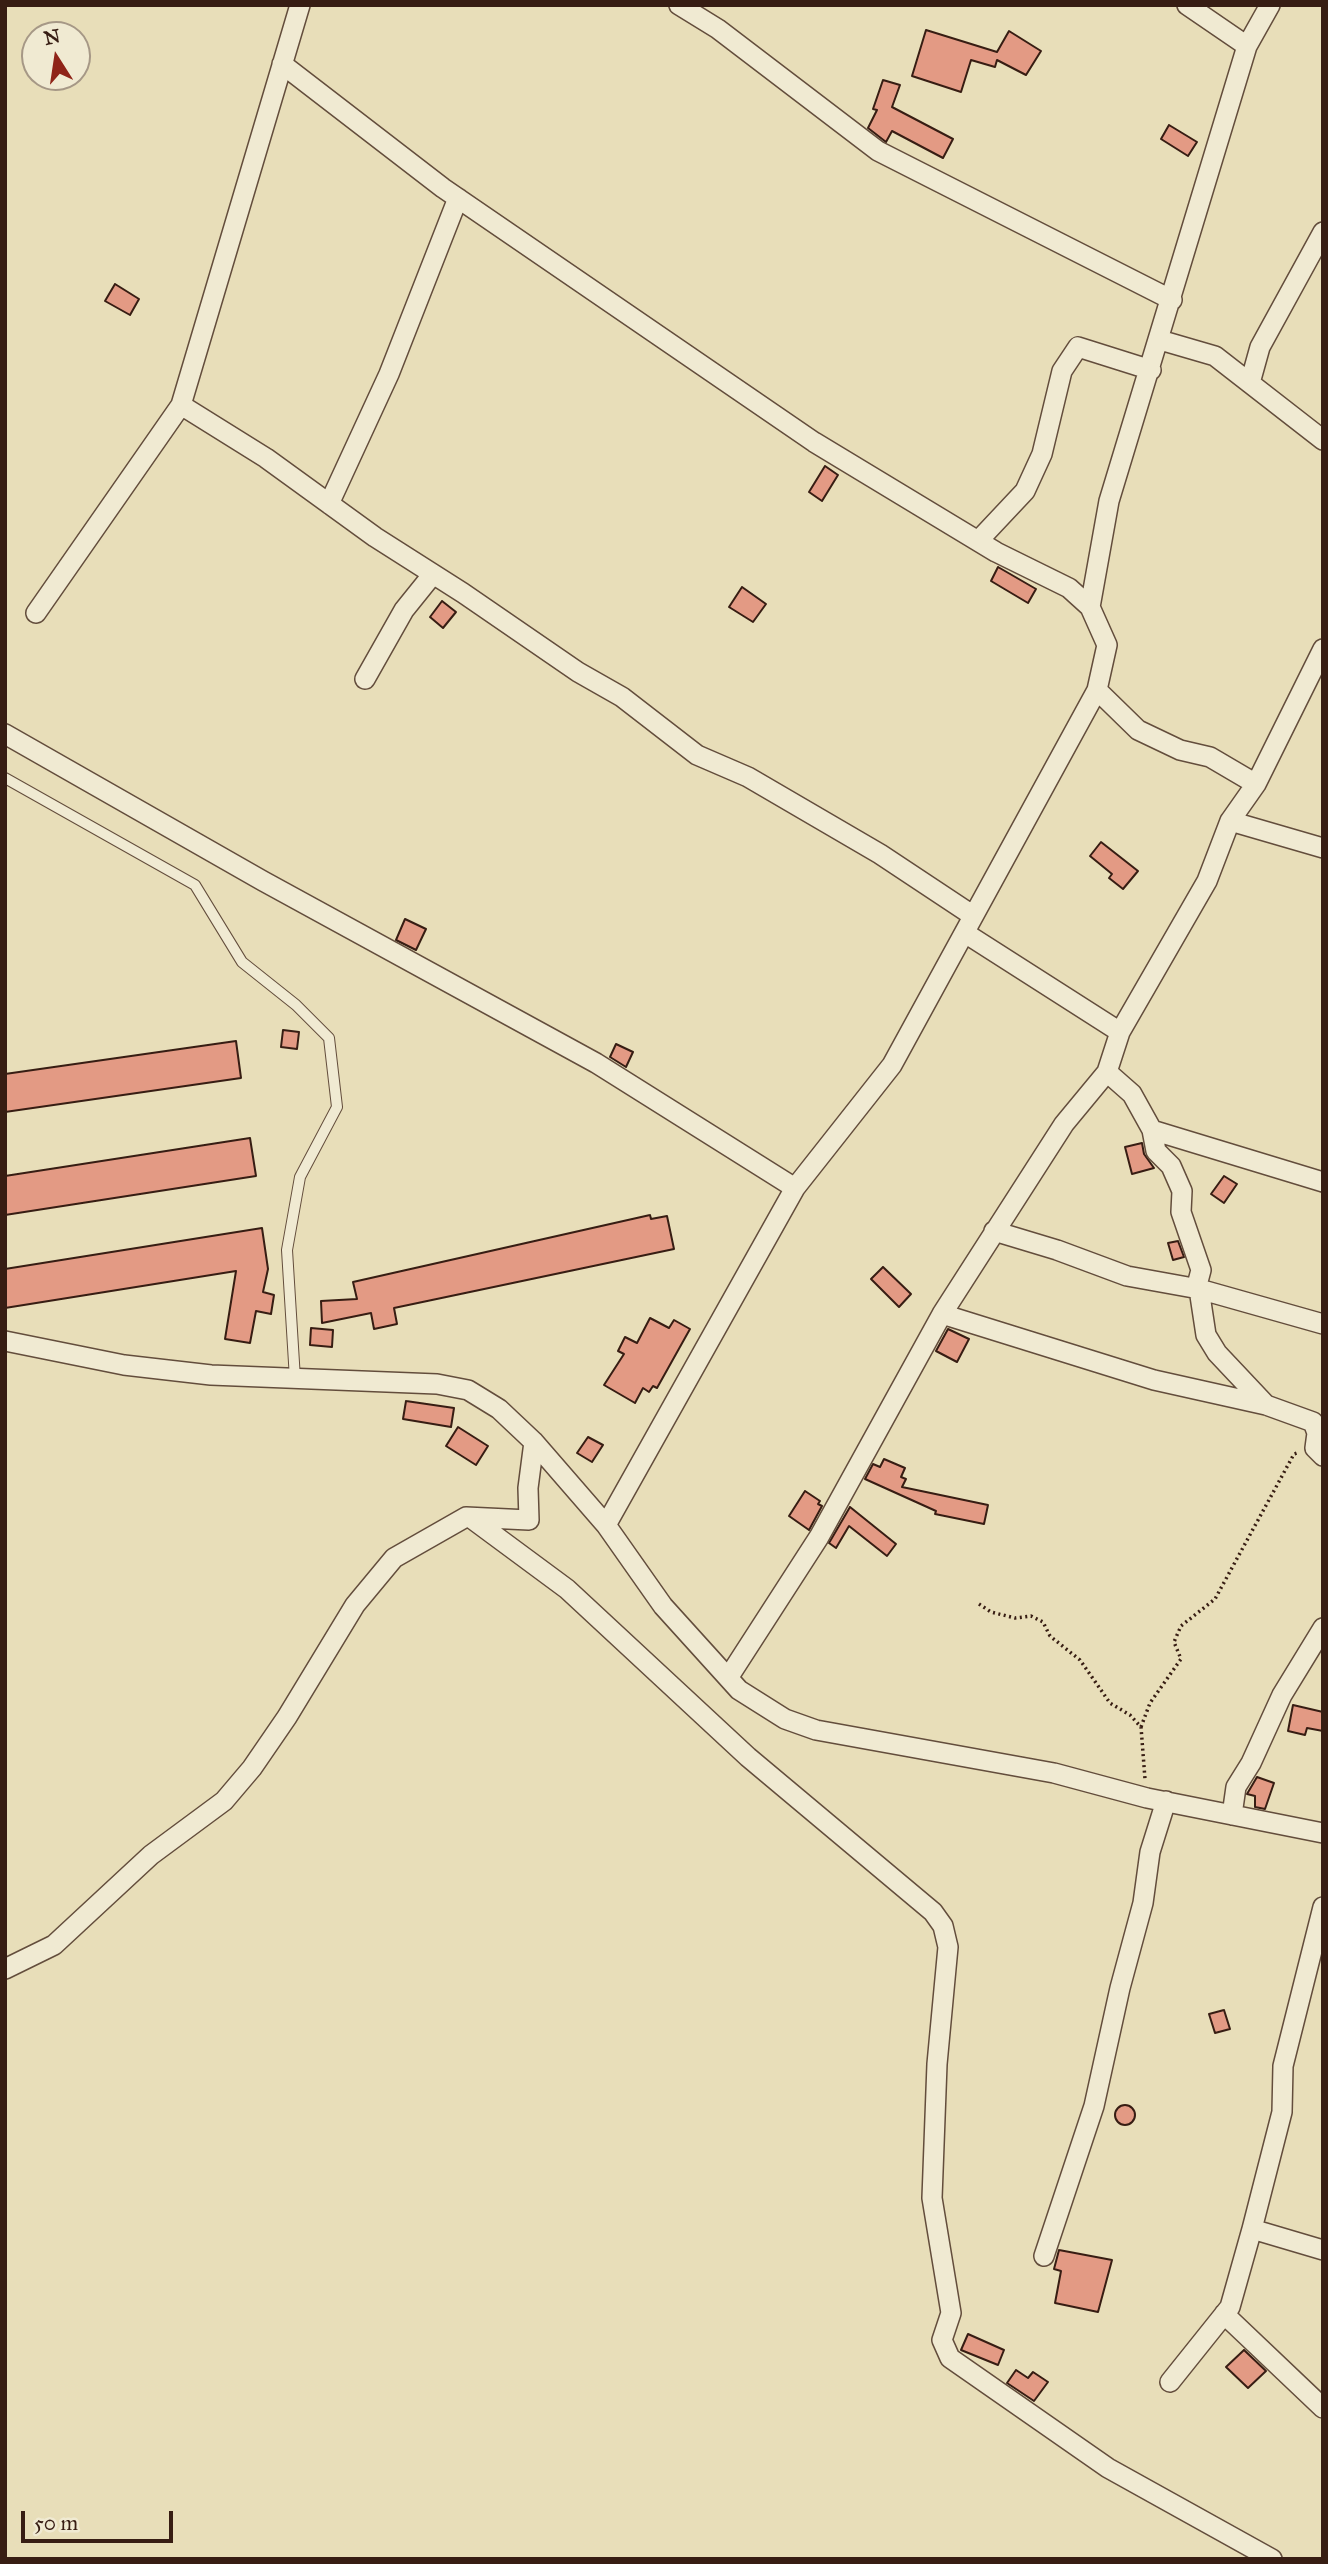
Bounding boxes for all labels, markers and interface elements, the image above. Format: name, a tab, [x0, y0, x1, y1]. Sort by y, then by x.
north arrow	[21, 21, 91, 91]
text: N	[42, 24, 62, 50]
scale bar	[24, 2498, 177, 2542]
text: 50 m	[34, 2510, 78, 2536]

